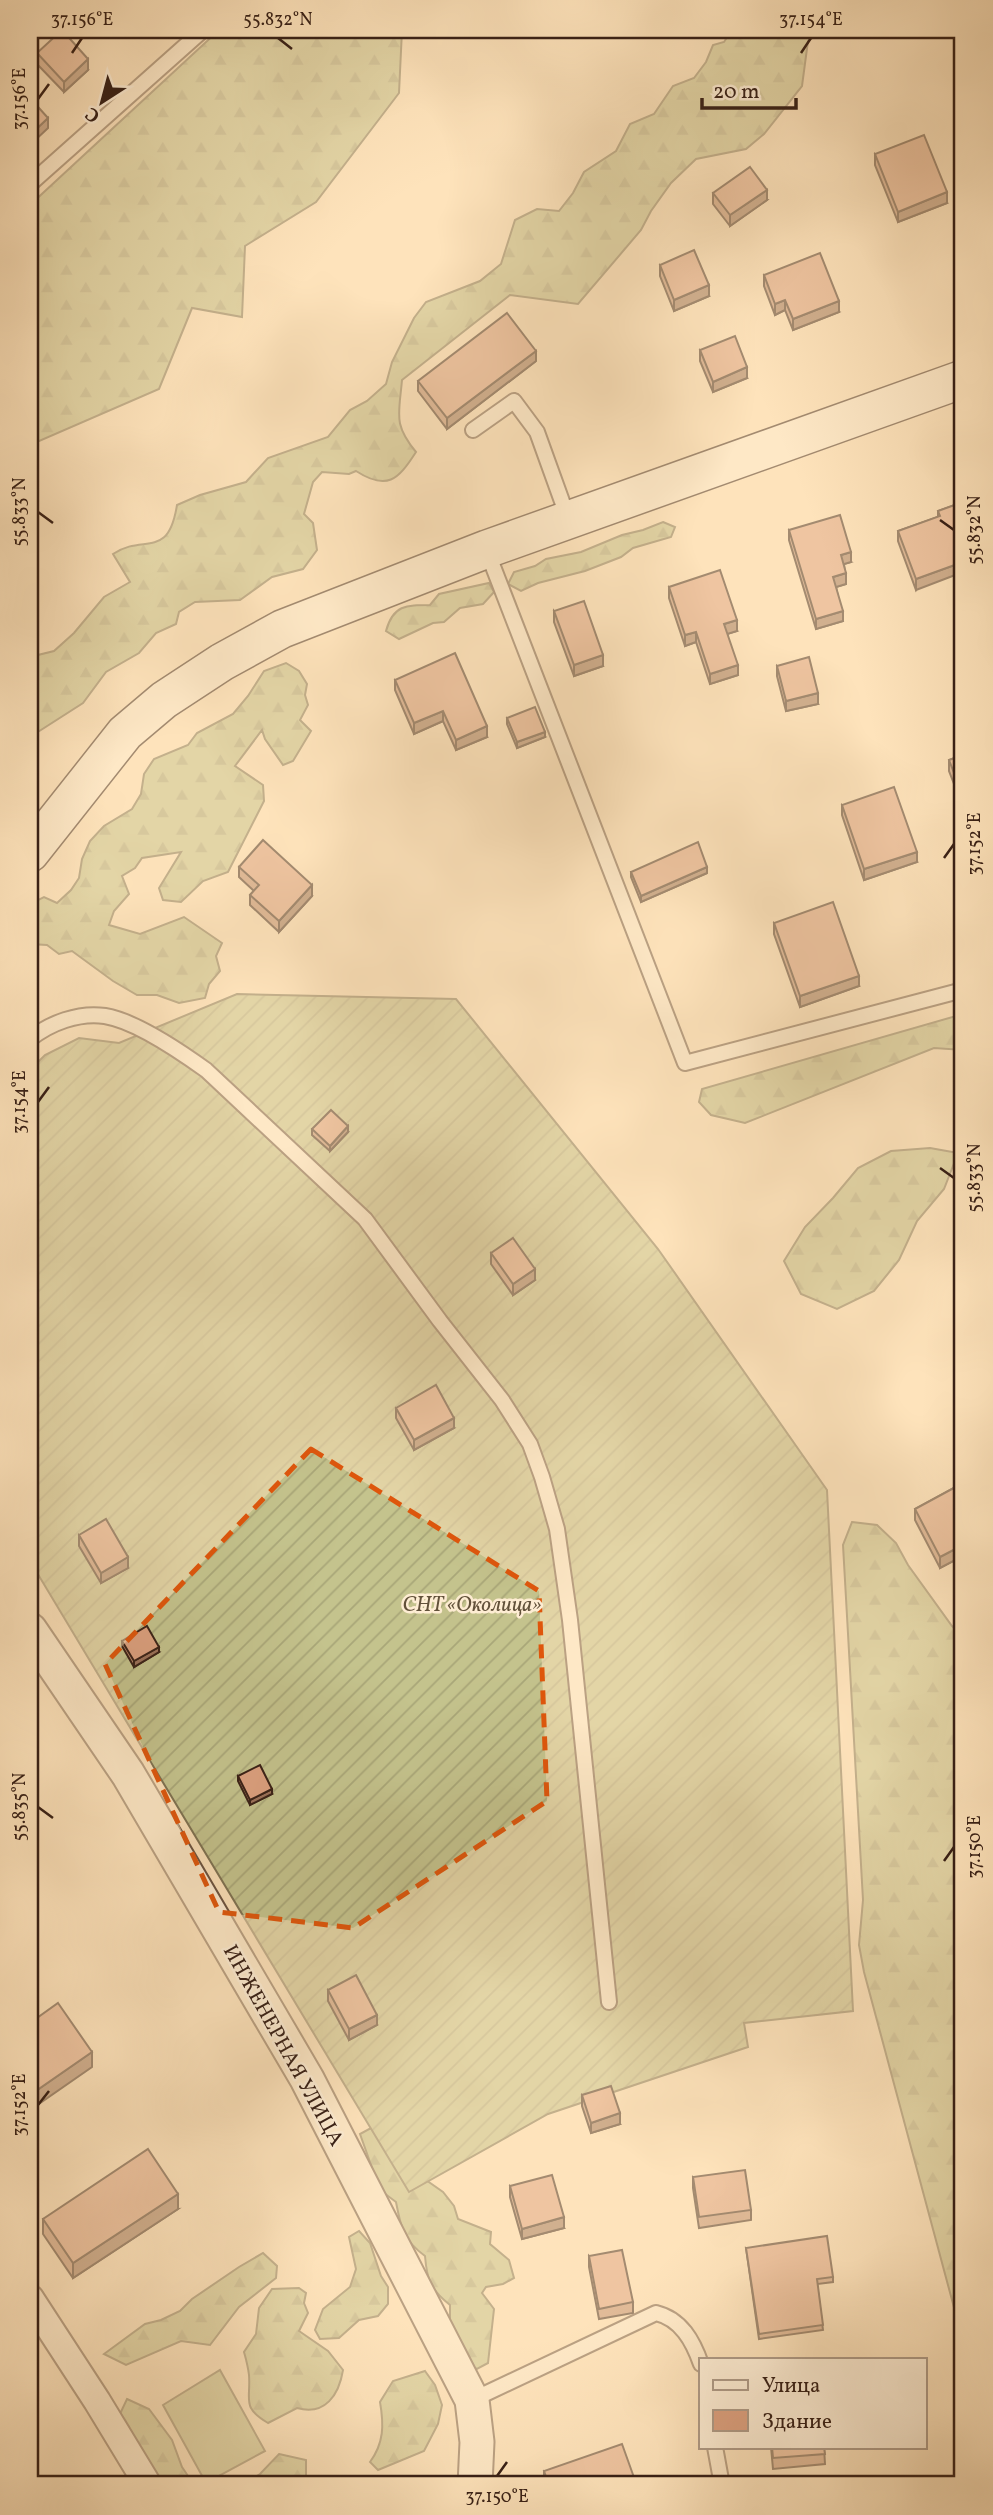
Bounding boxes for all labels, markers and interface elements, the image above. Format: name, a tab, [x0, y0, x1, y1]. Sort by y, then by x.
text: 37.156°E	[51, 8, 114, 33]
text: 55.832°N	[243, 8, 313, 33]
text: 37.154°E	[779, 8, 843, 33]
north arrow	[66, 66, 136, 136]
scale bar	[702, 66, 797, 110]
text: 37.156°E	[8, 67, 33, 130]
text: 20 m	[713, 78, 759, 107]
text: С	[81, 100, 106, 128]
text: 55.833°N	[8, 477, 33, 547]
text: 55.832°N	[963, 495, 988, 565]
text: 37.152°E	[963, 812, 988, 875]
text: 37.154°E	[8, 1070, 33, 1134]
text: 55.833°N	[963, 1143, 988, 1213]
park label: СНТ «Околица»	[402, 1591, 542, 1620]
text: 55.835°N	[8, 1773, 33, 1841]
text: 37.150°E	[963, 1815, 988, 1879]
street label: ИНЖЕНЕРНАЯ УЛИЦА	[215, 1940, 350, 2152]
text: 37.152°E	[8, 2073, 33, 2136]
legend	[699, 2358, 926, 2448]
text: Улица	[762, 2372, 820, 2401]
text: Здание	[762, 2408, 832, 2437]
text: 37.150°E	[465, 2485, 529, 2510]

